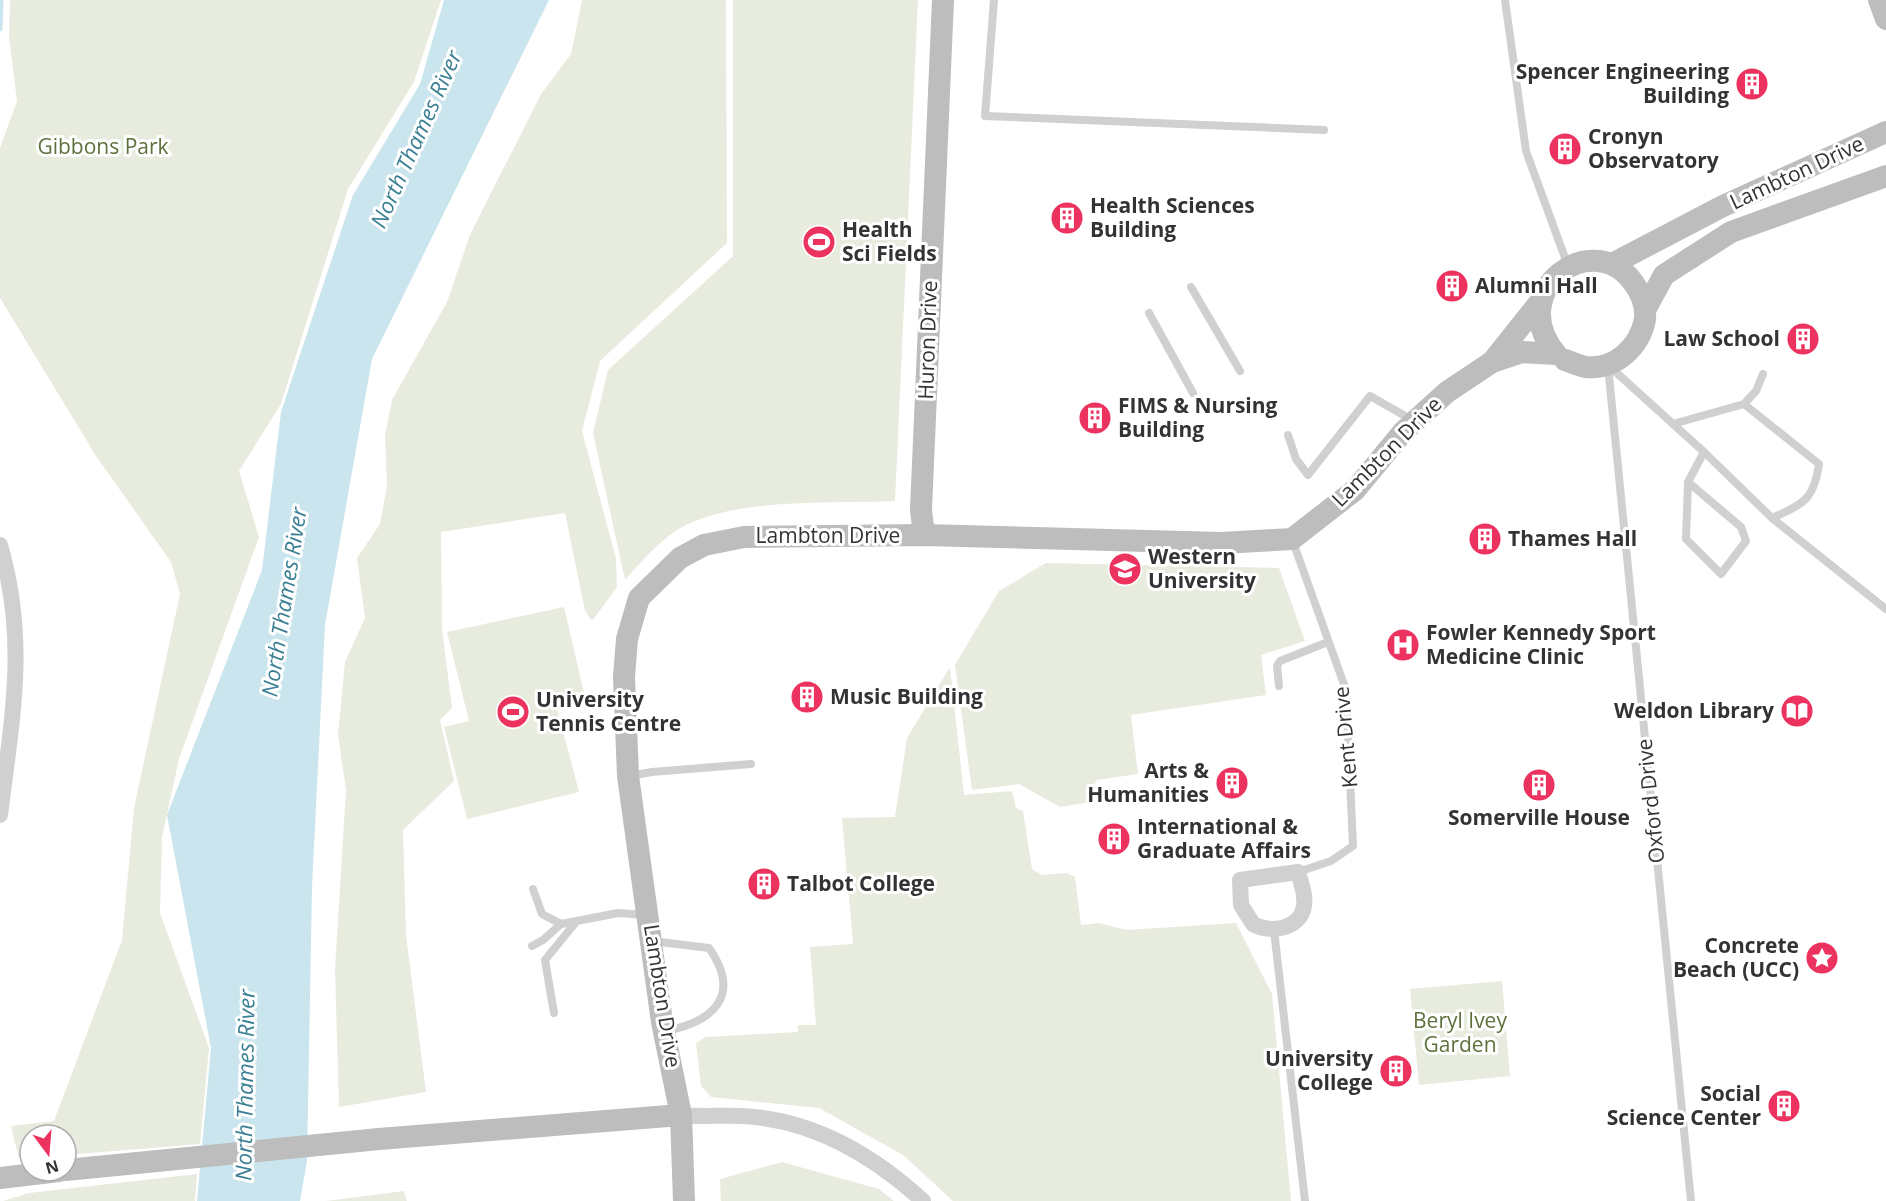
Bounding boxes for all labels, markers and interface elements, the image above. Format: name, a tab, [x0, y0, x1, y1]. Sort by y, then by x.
water label: North Thames River	[362, 44, 468, 232]
place label: Spencer Engineering Building	[1516, 57, 1729, 109]
building icon: Spencer Engineering Building	[1734, 66, 1770, 102]
place label: Cronyn Observatory	[1588, 122, 1719, 174]
street label: Lambton Drive	[1725, 129, 1868, 215]
building icon: Cronyn Observatory	[1547, 131, 1583, 167]
park label: Gibbons Park	[37, 132, 169, 160]
place label: Health Sciences Building	[1090, 191, 1255, 243]
building icon: Health Sciences Building	[1049, 200, 1085, 236]
place label: Health Sci Fields	[842, 215, 937, 267]
sports icon: Health Sci Fields	[801, 224, 837, 260]
building icon: Alumni Hall	[1434, 268, 1470, 304]
place label: Alumni Hall	[1475, 271, 1598, 299]
street label: Huron Drive	[911, 280, 943, 400]
building icon: Law School	[1785, 321, 1821, 357]
place label: Law School	[1663, 324, 1780, 352]
street label: Lambton Drive	[1325, 390, 1447, 512]
place label: FIMS & Nursing Building	[1118, 391, 1278, 443]
building icon: FIMS & Nursing Building	[1077, 400, 1113, 436]
water label: North Thames River	[253, 504, 313, 699]
street label: Lambton Drive	[756, 521, 900, 549]
building icon: Thames Hall	[1467, 521, 1503, 557]
place label: Thames Hall	[1508, 524, 1637, 552]
place label: Western University	[1148, 542, 1256, 594]
school or university icon: Western University	[1107, 551, 1143, 587]
place label: Fowler Kennedy Sport Medicine Clinic	[1426, 618, 1656, 670]
hospital icon: Fowler Kennedy Sport Medicine Clinic	[1385, 627, 1421, 663]
building icon: Music Building	[789, 679, 825, 715]
place label: Music Building	[830, 682, 983, 710]
place label: University Tennis Centre	[536, 685, 681, 737]
street label: Kent Drive	[1327, 685, 1363, 789]
library icon: Weldon Library	[1779, 693, 1815, 729]
sports icon: University Tennis Centre	[495, 694, 531, 730]
place label: Weldon Library	[1614, 696, 1774, 724]
street label: Oxford Drive	[1630, 737, 1670, 865]
place label: Arts & Humanities	[1087, 756, 1209, 808]
building icon: Arts & Humanities	[1214, 765, 1250, 801]
building icon: Somerville House	[1521, 767, 1557, 803]
place label: Somerville House	[1448, 803, 1630, 831]
place label: International & Graduate Affairs	[1137, 812, 1311, 864]
building icon: International & Graduate Affairs	[1096, 821, 1132, 857]
building icon: Talbot College	[746, 866, 782, 902]
place label: Talbot College	[787, 869, 935, 897]
street label: Lambton Drive	[638, 922, 688, 1070]
place label: Concrete Beach (UCC)	[1673, 931, 1799, 983]
place icon: Concrete Beach (UCC)	[1804, 940, 1840, 976]
water label: North Thames River	[227, 988, 261, 1181]
park label: Beryl Ivey Garden	[1413, 1006, 1507, 1058]
place label: University College	[1265, 1044, 1373, 1096]
building icon: University College	[1378, 1053, 1414, 1089]
place label: Social Science Center	[1607, 1079, 1761, 1131]
building icon: Social Science Center	[1766, 1088, 1802, 1124]
north arrow	[18, 1123, 78, 1183]
text: N	[43, 1155, 61, 1180]

